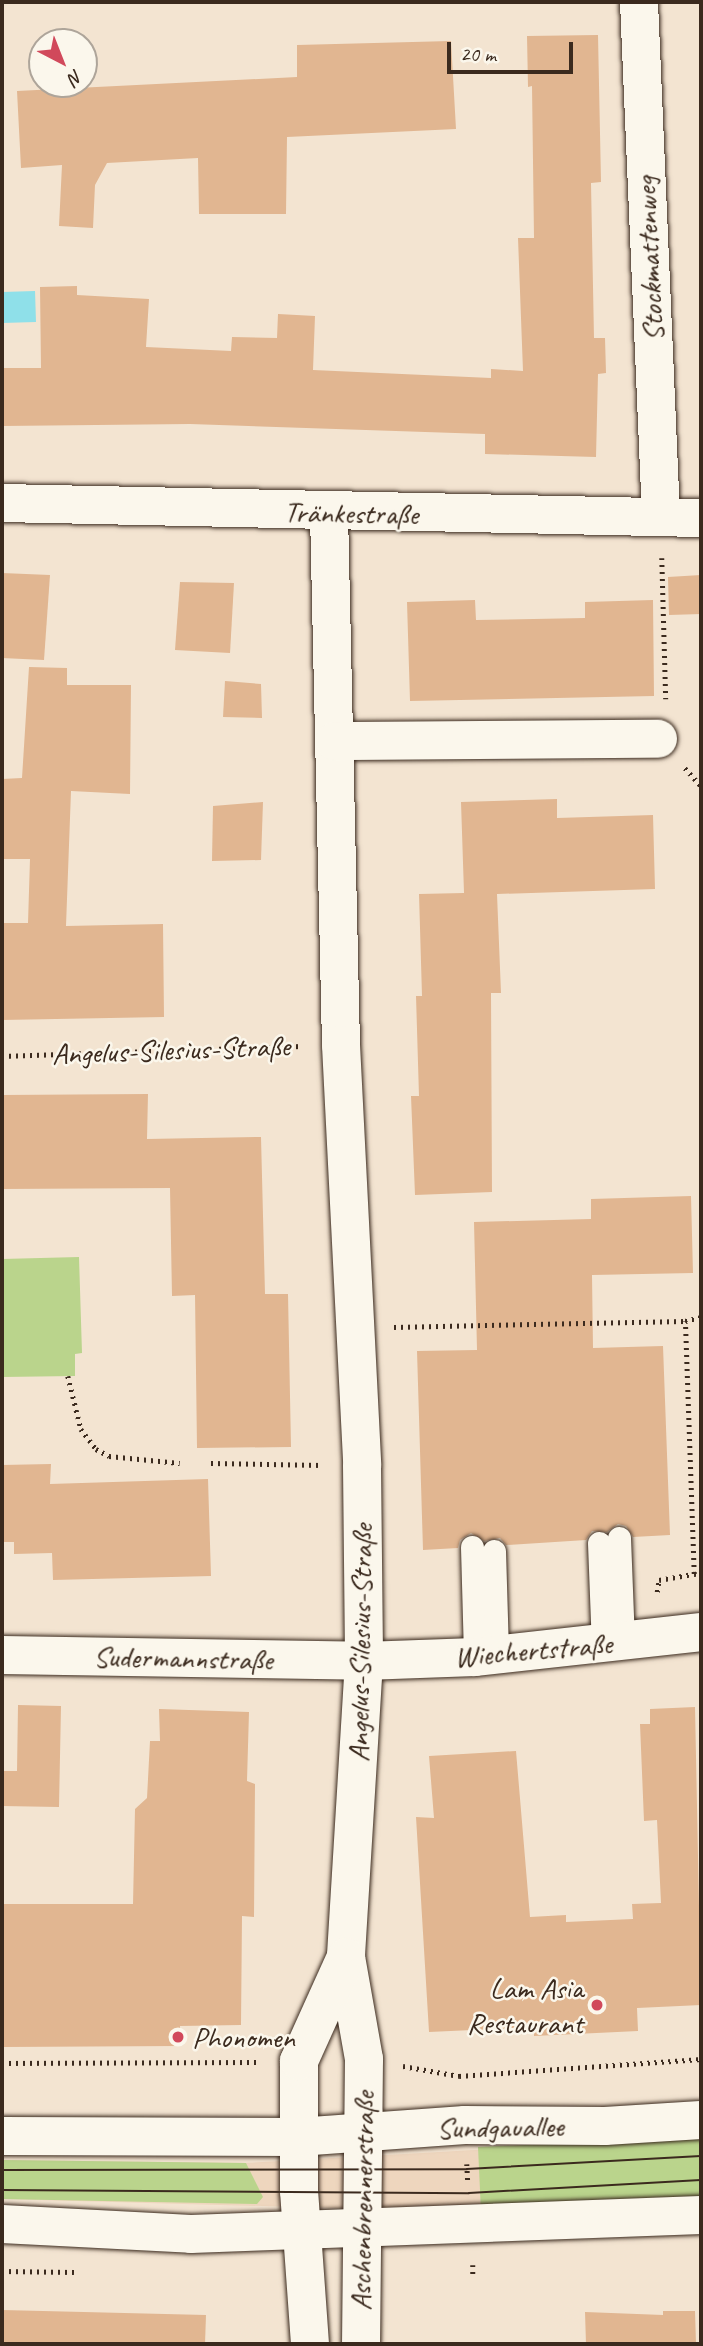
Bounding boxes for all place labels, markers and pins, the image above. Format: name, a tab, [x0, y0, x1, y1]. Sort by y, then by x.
place label: Lam Asia Restaurant	[467, 1970, 583, 2040]
marker: Lam Asia Restaurant	[589, 1997, 605, 2013]
place label: Phonomen	[192, 2019, 295, 2055]
marker: Phonomen	[170, 2029, 186, 2045]

